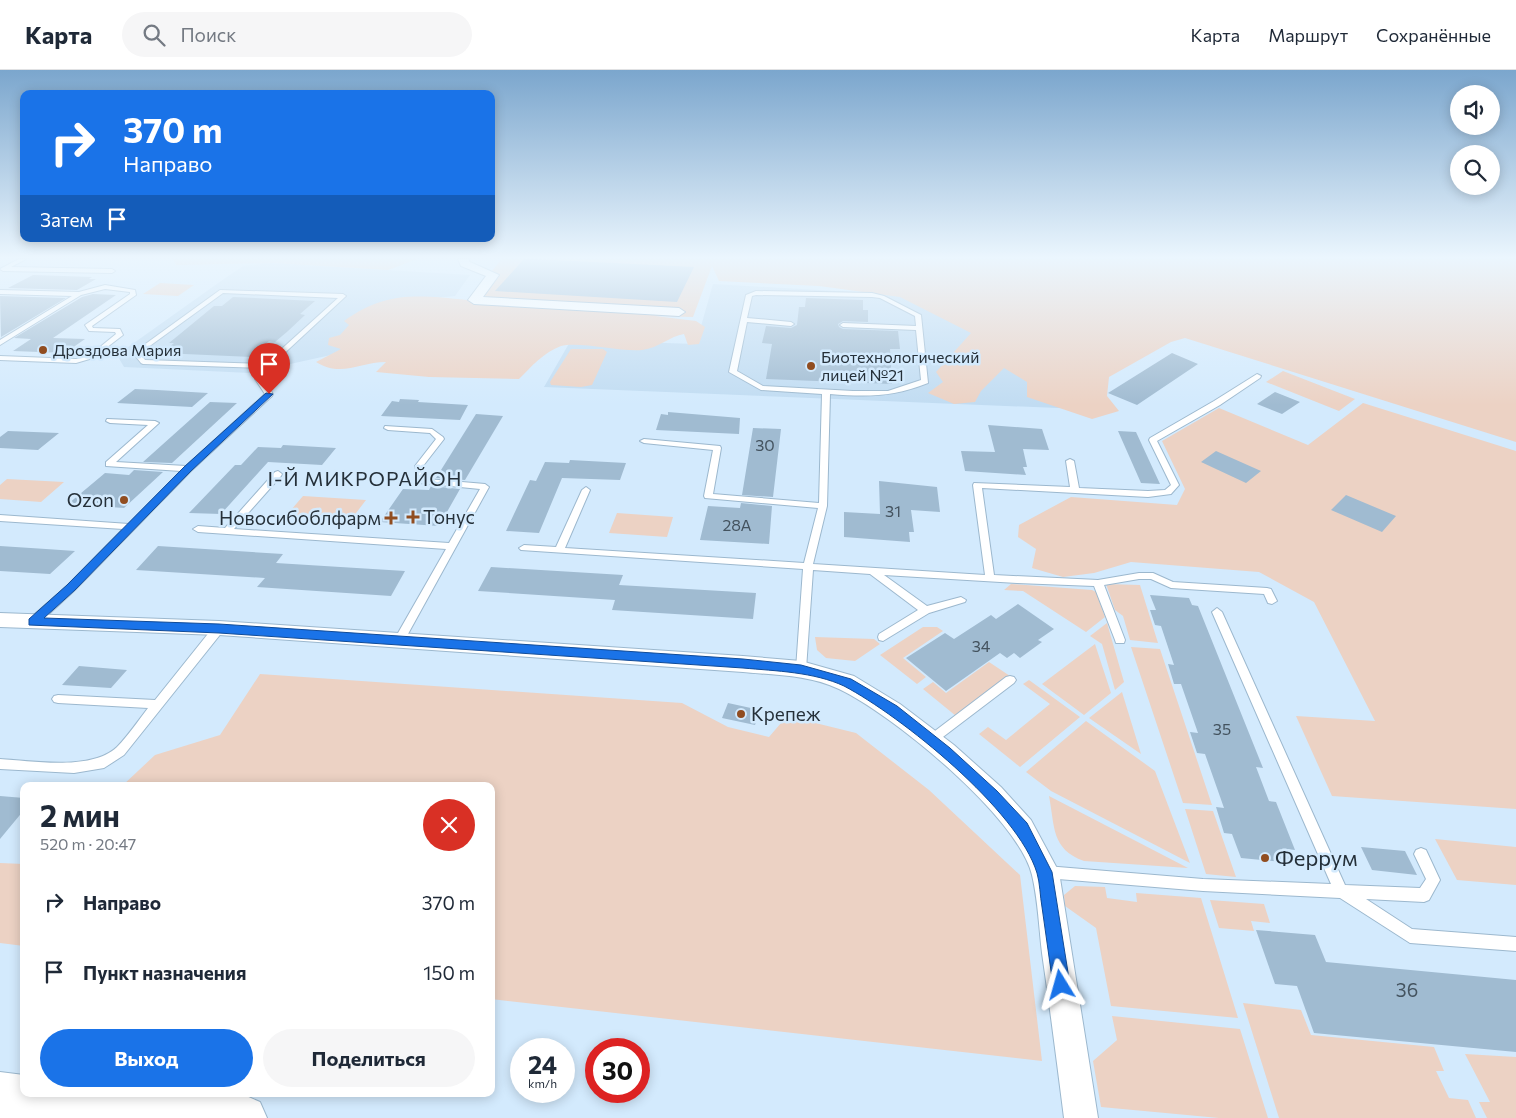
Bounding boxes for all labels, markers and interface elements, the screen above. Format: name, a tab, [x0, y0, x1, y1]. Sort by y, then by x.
search box	[122, 12, 472, 57]
text: Карта	[25, 20, 92, 49]
icon: search	[140, 21, 168, 49]
text: Поиск	[180, 23, 236, 46]
text: Карта	[1191, 24, 1240, 46]
text: Маршрут	[1268, 24, 1348, 46]
text: Сохранённые	[1376, 24, 1491, 46]
map controls	[1450, 85, 1500, 195]
button: sound	[1450, 85, 1500, 135]
text: 370 m	[123, 107, 223, 150]
icon: right	[40, 110, 105, 175]
button: search	[1450, 145, 1500, 195]
text: Направо	[123, 150, 213, 177]
icon: arrive	[103, 205, 131, 233]
text: Затем	[40, 208, 93, 231]
place label: Дроздова Мария	[53, 340, 181, 359]
pin	[248, 343, 290, 394]
marker: Дроздова Мария	[37, 344, 49, 356]
place label: Биотехнологический лицей №21	[821, 347, 979, 384]
icon: arrive	[255, 350, 283, 378]
marker: Биотехнологический лицей №21	[805, 360, 817, 372]
house number: 30	[755, 435, 775, 454]
district label: I-Й МИКРОРАЙОН	[267, 466, 463, 490]
place label: Ozon	[67, 488, 114, 511]
marker: Ozon	[118, 494, 130, 506]
house number: 31	[885, 501, 901, 520]
place label: Тонус	[423, 505, 475, 528]
place label: Новосибоблфарм	[219, 506, 381, 529]
marker: Тонус	[407, 511, 419, 523]
marker: Новосибоблфарм	[385, 512, 397, 524]
house number: 28А	[722, 515, 752, 534]
house number: 34	[972, 636, 991, 655]
place label: Крепеж	[751, 702, 821, 725]
marker: Крепеж	[735, 708, 747, 720]
house number: 35	[1213, 719, 1231, 738]
text: 2 мин	[40, 796, 120, 833]
button: close	[423, 799, 475, 851]
text: 520 m · 20:47	[40, 834, 136, 853]
place label: Феррум	[1275, 844, 1358, 871]
marker: Феррум	[1259, 852, 1271, 864]
icon: right	[40, 888, 68, 916]
text: Направо	[83, 891, 161, 914]
text: 370 m	[422, 891, 475, 914]
icon: arrive	[40, 958, 68, 986]
position arrow	[1034, 958, 1086, 1010]
text: Пункт назначения	[83, 961, 246, 984]
text: 150 m	[423, 961, 475, 984]
house number: 36	[1396, 978, 1418, 1001]
button: Выход	[40, 1029, 253, 1087]
button: Поделиться	[263, 1029, 475, 1087]
speed limit sign: 30	[585, 1038, 650, 1103]
text: 24	[528, 1049, 557, 1079]
text: km/h	[528, 1076, 557, 1090]

